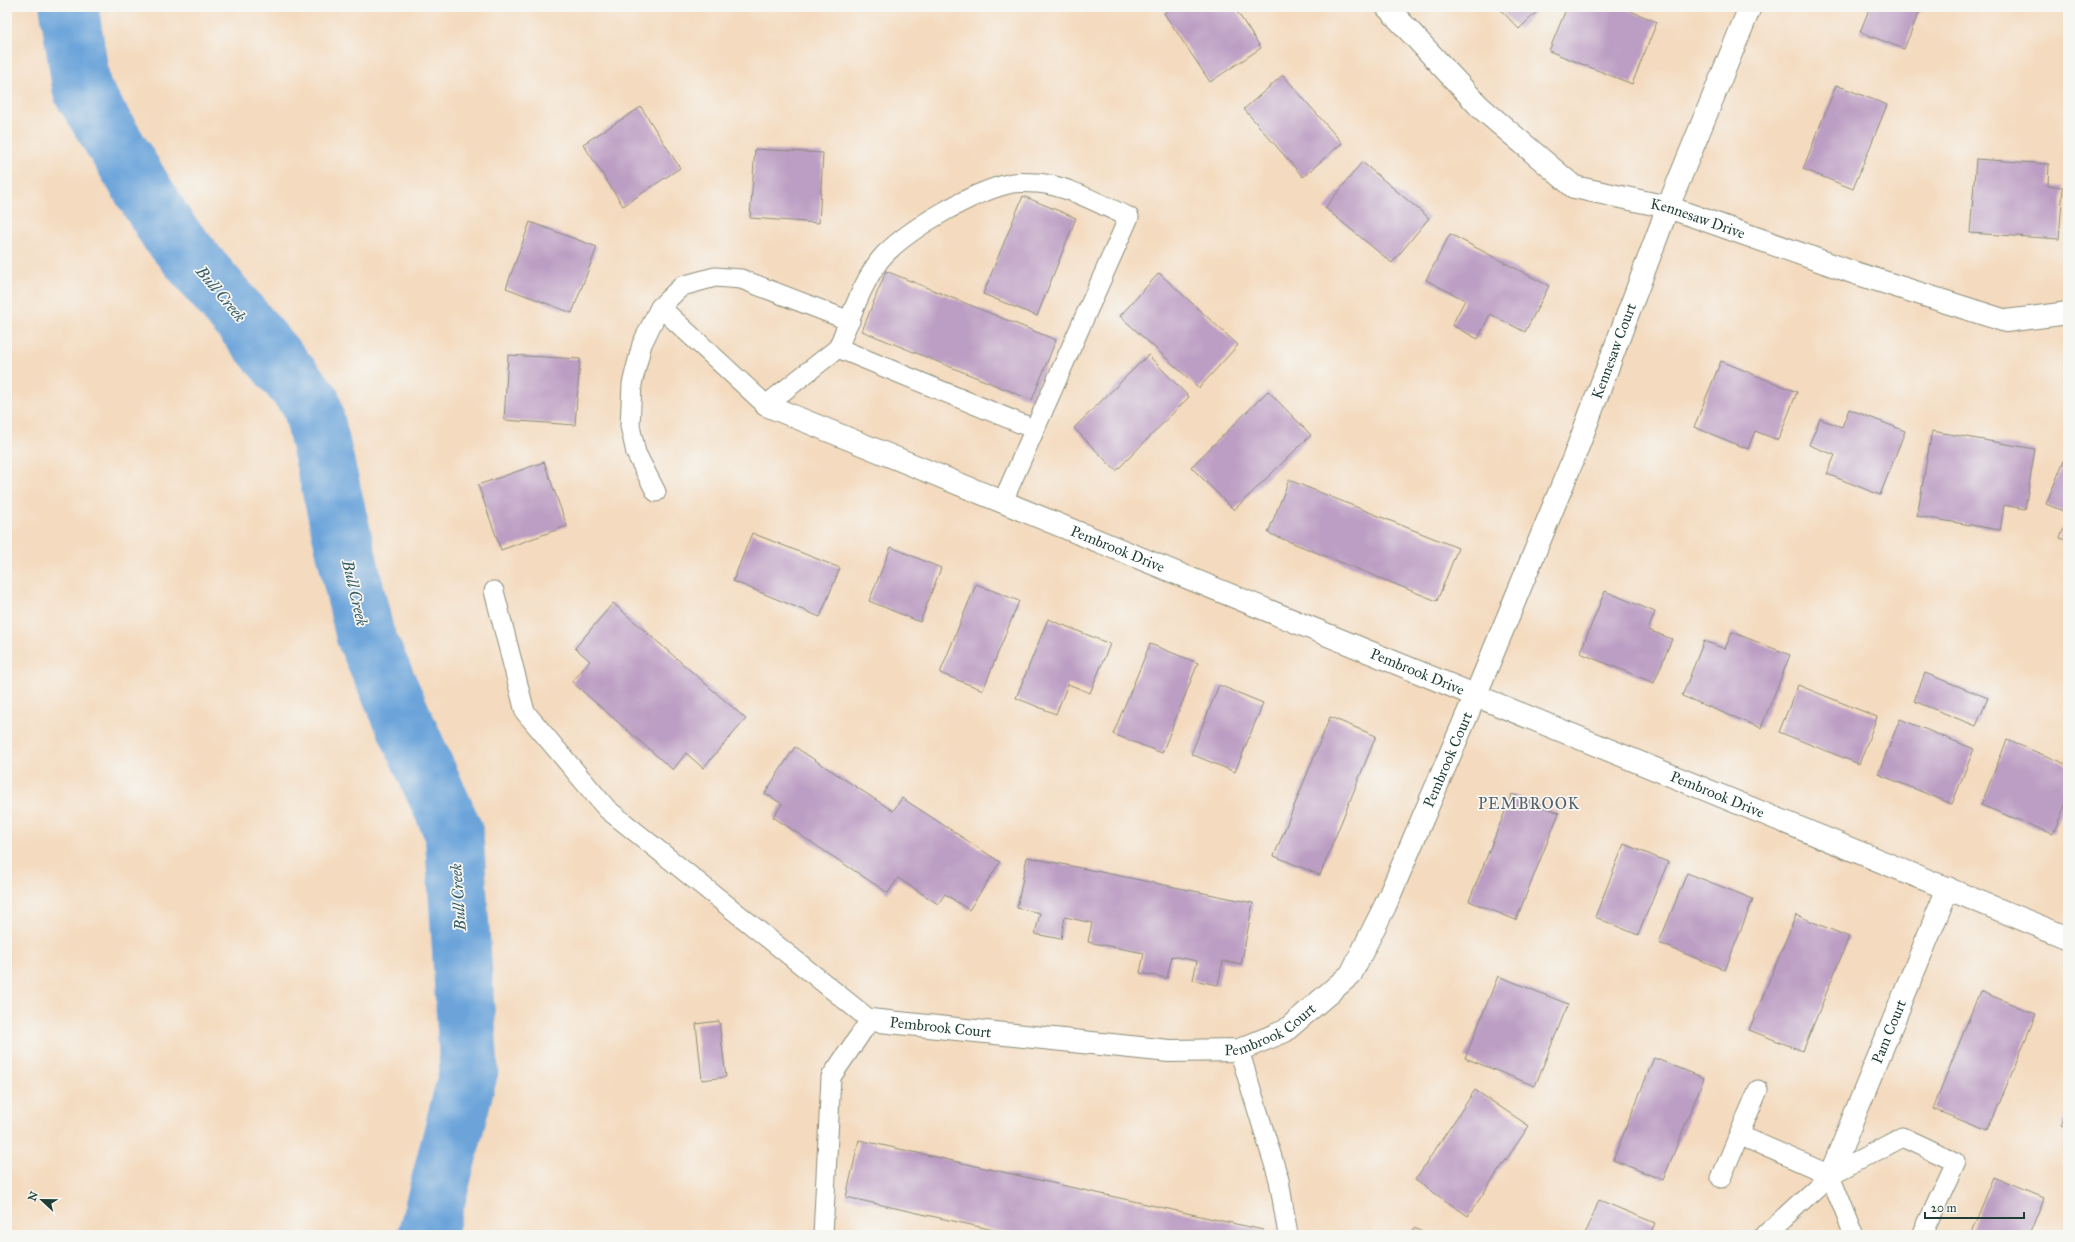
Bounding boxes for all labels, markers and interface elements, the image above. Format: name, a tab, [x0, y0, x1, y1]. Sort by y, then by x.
street label: Kennesaw Drive	[1649, 195, 1748, 243]
water label: Bull Creek	[191, 261, 250, 326]
street label: Kennesaw Court	[1588, 300, 1640, 401]
street label: Pembrook Drive	[1068, 522, 1167, 576]
water label: Bull Creek	[338, 557, 372, 628]
street label: Pembrook Drive	[1368, 644, 1467, 699]
street label: Pembrook Court	[1419, 708, 1477, 810]
street label: Pembrook Drive	[1668, 767, 1767, 822]
district label: PEMBROOK	[1478, 794, 1580, 813]
water label: Bull Creek	[446, 863, 470, 932]
street label: Pam Court	[1868, 996, 1910, 1066]
street label: Pembrook Court	[1224, 999, 1320, 1059]
street label: Pembrook Court	[889, 1013, 993, 1042]
north arrow	[22, 1180, 62, 1220]
text: N	[25, 1189, 41, 1203]
scale bar	[1925, 1194, 2024, 1220]
text: 20 m	[1931, 1201, 1957, 1215]

